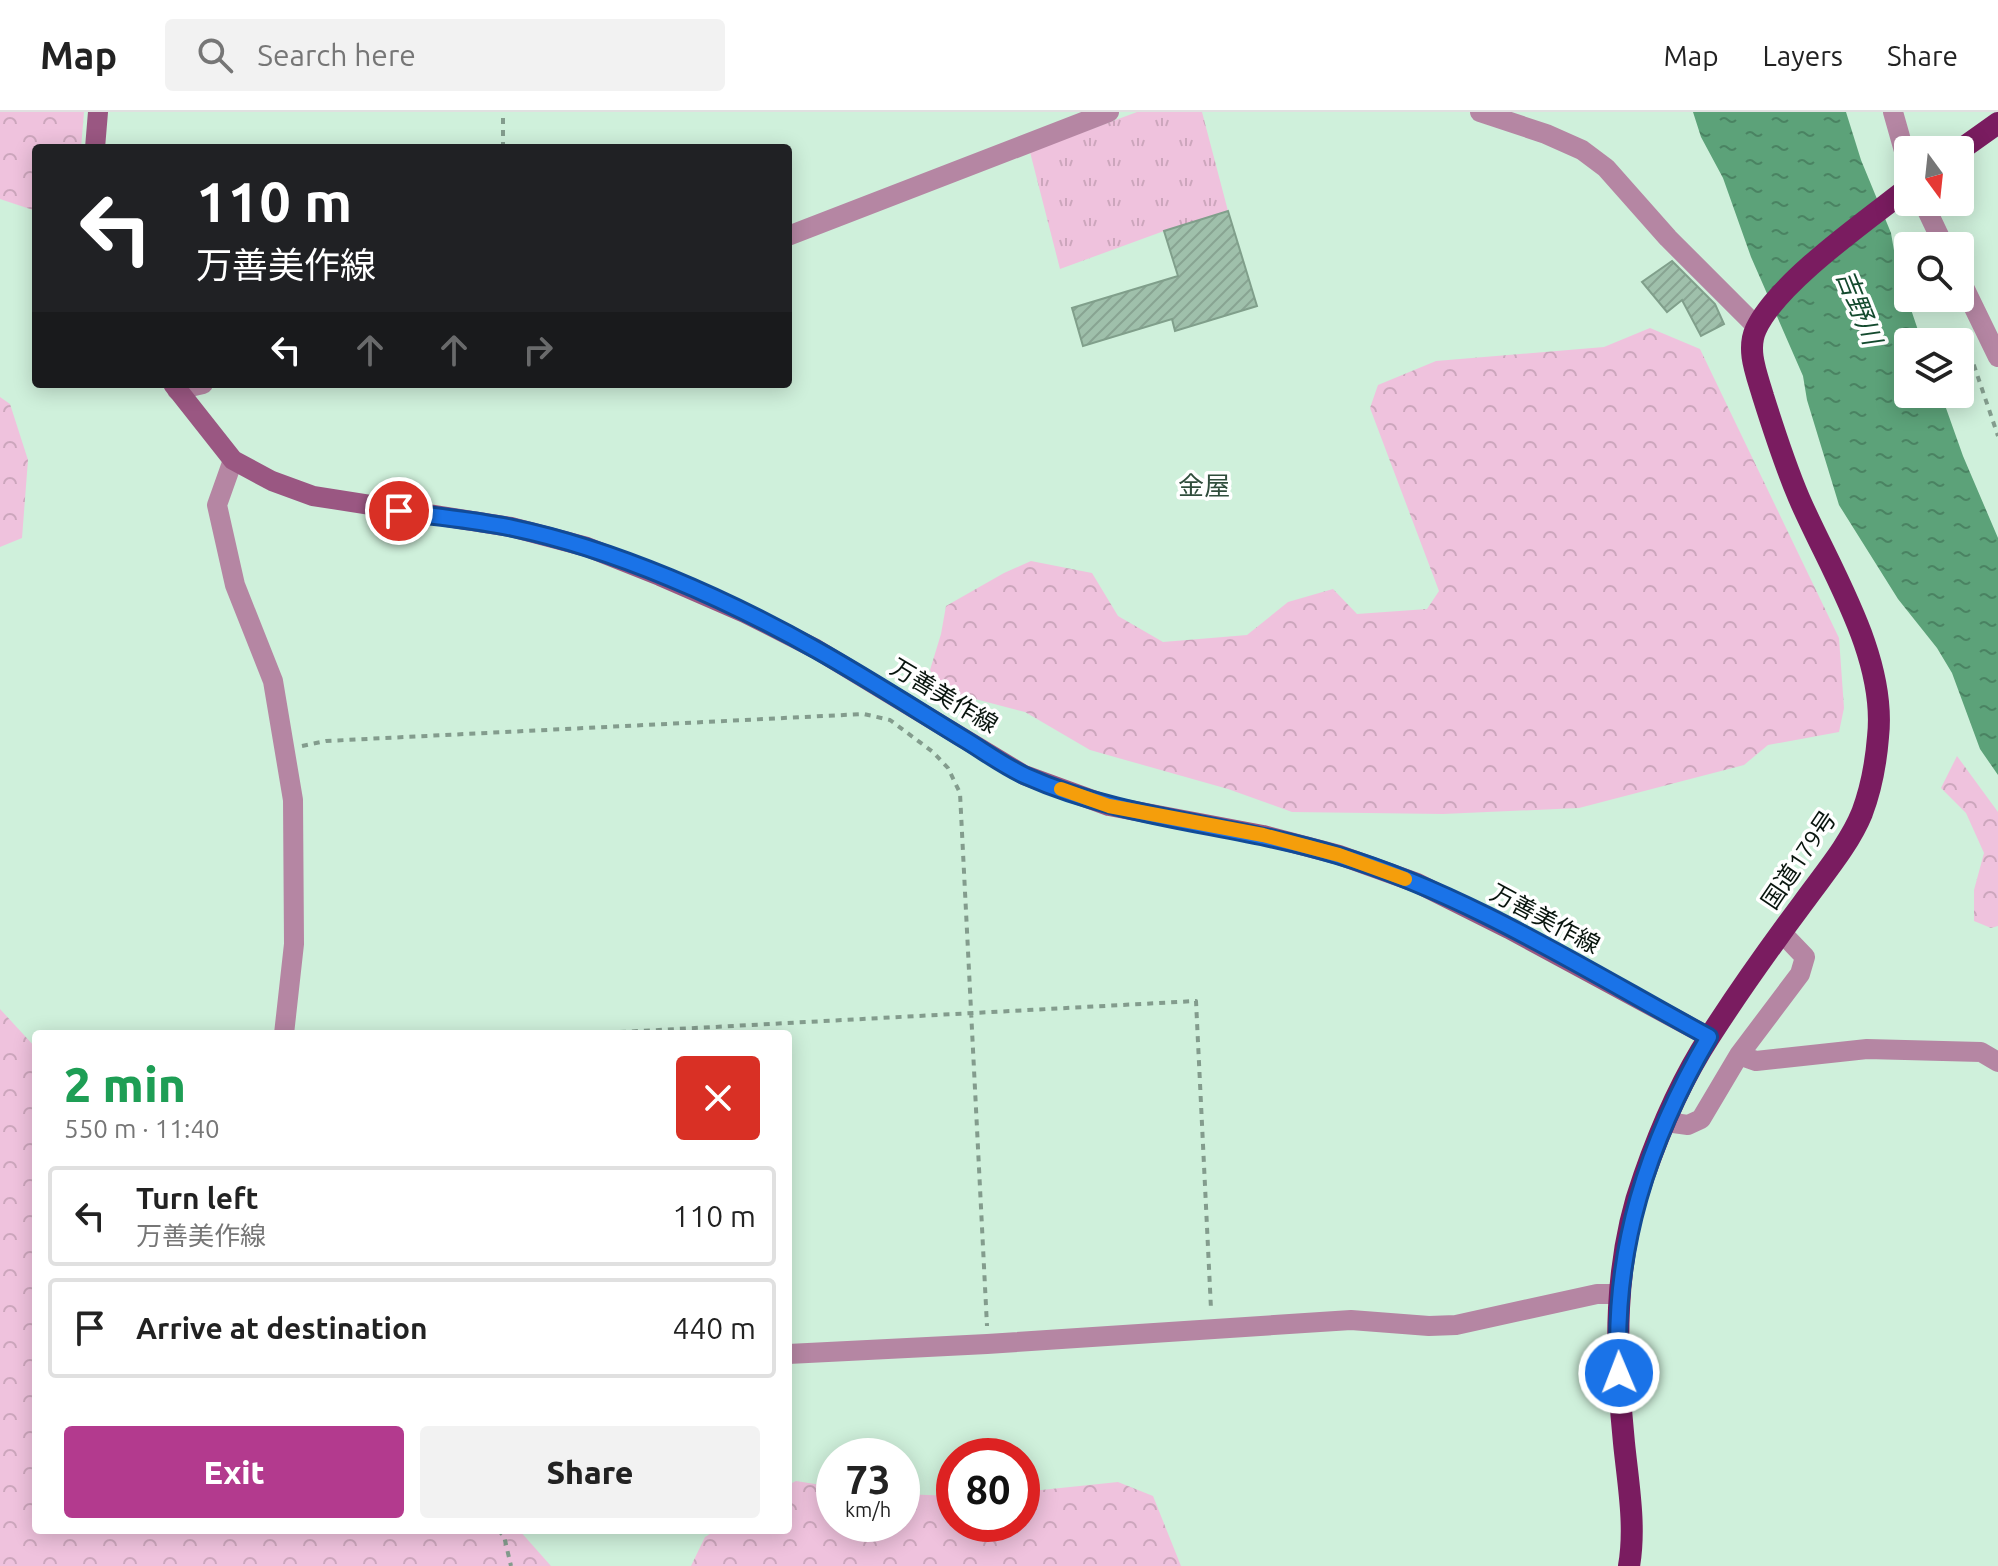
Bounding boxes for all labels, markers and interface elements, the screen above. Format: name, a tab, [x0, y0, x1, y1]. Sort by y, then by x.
search box	[165, 19, 725, 91]
icon: search	[193, 33, 237, 77]
text: Map	[40, 34, 117, 76]
text: Search here	[257, 38, 416, 72]
text: Map	[1663, 40, 1719, 71]
text: Layers	[1763, 40, 1843, 71]
text: Share	[1887, 40, 1958, 71]
north arrow	[1894, 136, 1974, 216]
map controls	[1894, 136, 1974, 408]
text: 110 m	[196, 170, 352, 233]
icon: left	[64, 176, 168, 280]
button: search	[1894, 232, 1974, 312]
text: 万善美作線	[196, 244, 376, 285]
water label: 吉野川	[1831, 265, 1889, 351]
icon: left	[264, 328, 308, 372]
icon: ahead	[348, 328, 392, 372]
icon: ahead	[432, 328, 476, 372]
icon: right	[516, 328, 560, 372]
button: layers	[1894, 328, 1974, 408]
district label: 金屋	[1178, 471, 1230, 500]
pin	[365, 477, 433, 545]
icon: arrive	[377, 489, 421, 533]
street label: 万善美作線	[886, 653, 1003, 738]
street label: 国道179号	[1756, 805, 1841, 914]
street label: 万善美作線	[1486, 878, 1605, 959]
button: close	[676, 1056, 760, 1140]
text: 2 min	[64, 1057, 186, 1111]
text: 550 m · 11:40	[64, 1114, 220, 1143]
text: Turn left	[136, 1181, 258, 1215]
icon: left	[68, 1194, 112, 1238]
text: 110 m	[672, 1199, 756, 1233]
text: 万善美作線	[136, 1221, 266, 1250]
icon: arrive	[68, 1306, 112, 1350]
text: Arrive at destination	[136, 1311, 428, 1345]
text: 440 m	[672, 1311, 756, 1345]
position arrow	[1577, 1331, 1661, 1415]
button: Exit	[64, 1426, 404, 1518]
button: Share	[420, 1426, 760, 1518]
speed limit sign: 80	[936, 1438, 1040, 1542]
text: 73	[845, 1457, 891, 1502]
text: km/h	[845, 1498, 891, 1521]

